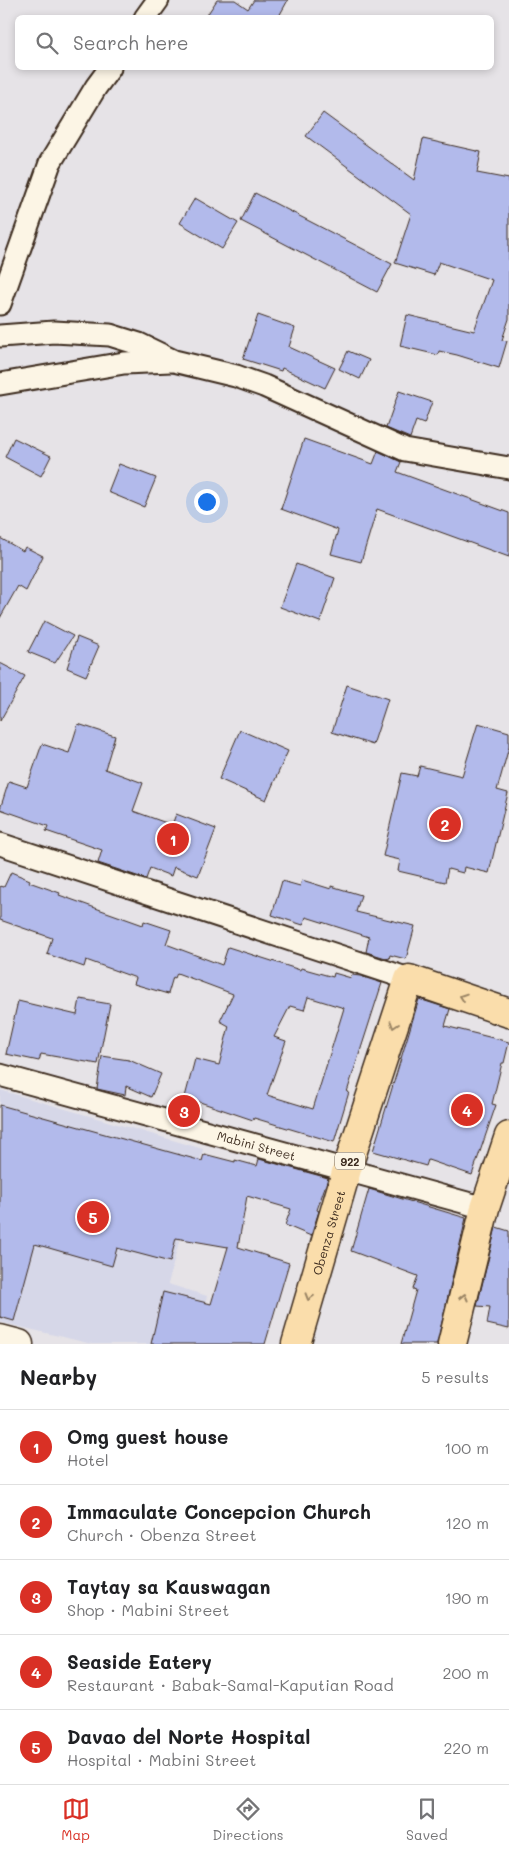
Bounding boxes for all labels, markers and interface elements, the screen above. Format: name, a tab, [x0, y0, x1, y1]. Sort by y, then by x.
search box	[15, 15, 494, 70]
icon: search	[33, 29, 61, 57]
text: Search here	[73, 30, 189, 55]
your location	[194, 489, 220, 515]
pin: 2	[429, 805, 461, 843]
pin: 1	[157, 820, 189, 858]
one-way arrow	[459, 993, 468, 1003]
one-way arrow	[390, 1021, 400, 1029]
pin: 4	[451, 1091, 483, 1129]
pin: 3	[168, 1092, 200, 1130]
street label: Mabini Street	[215, 1127, 298, 1164]
road number: 922	[335, 1152, 365, 1170]
street label: Obenza Street	[309, 1188, 348, 1277]
pin: 5	[77, 1198, 109, 1236]
one-way arrow	[458, 1292, 469, 1301]
one-way arrow	[305, 1293, 315, 1301]
text: Nearby	[20, 1363, 97, 1390]
text: 5 results	[421, 1366, 489, 1387]
text: Omg guest house	[67, 1424, 228, 1449]
text: 1	[32, 1437, 40, 1458]
text: 100 m	[444, 1437, 489, 1458]
text: Hotel	[67, 1449, 109, 1470]
text: Immaculate Concepcion Church	[67, 1499, 371, 1524]
text: 2	[32, 1512, 40, 1533]
text: 120 m	[445, 1512, 489, 1533]
text: Church · Obenza Street	[67, 1524, 256, 1545]
text: Taytay sa Kauswagan	[67, 1574, 270, 1599]
text: 3	[31, 1587, 41, 1608]
text: 190 m	[445, 1587, 489, 1608]
text: Shop · Mabini Street	[67, 1599, 229, 1620]
text: Seaside Eatery	[67, 1649, 212, 1674]
text: 4	[31, 1662, 41, 1683]
text: 200 m	[442, 1662, 489, 1683]
text: Restaurant · Babak-Samal-Kaputian Road	[67, 1674, 394, 1695]
text: Davao del Norte Hospital	[67, 1724, 310, 1749]
text: 5	[31, 1737, 41, 1758]
text: 220 m	[443, 1737, 489, 1758]
text: Hospital · Mabini Street	[67, 1749, 256, 1770]
tab: Map	[61, 1795, 90, 1844]
tab: Directions	[212, 1795, 284, 1844]
tab: Saved	[406, 1795, 448, 1844]

